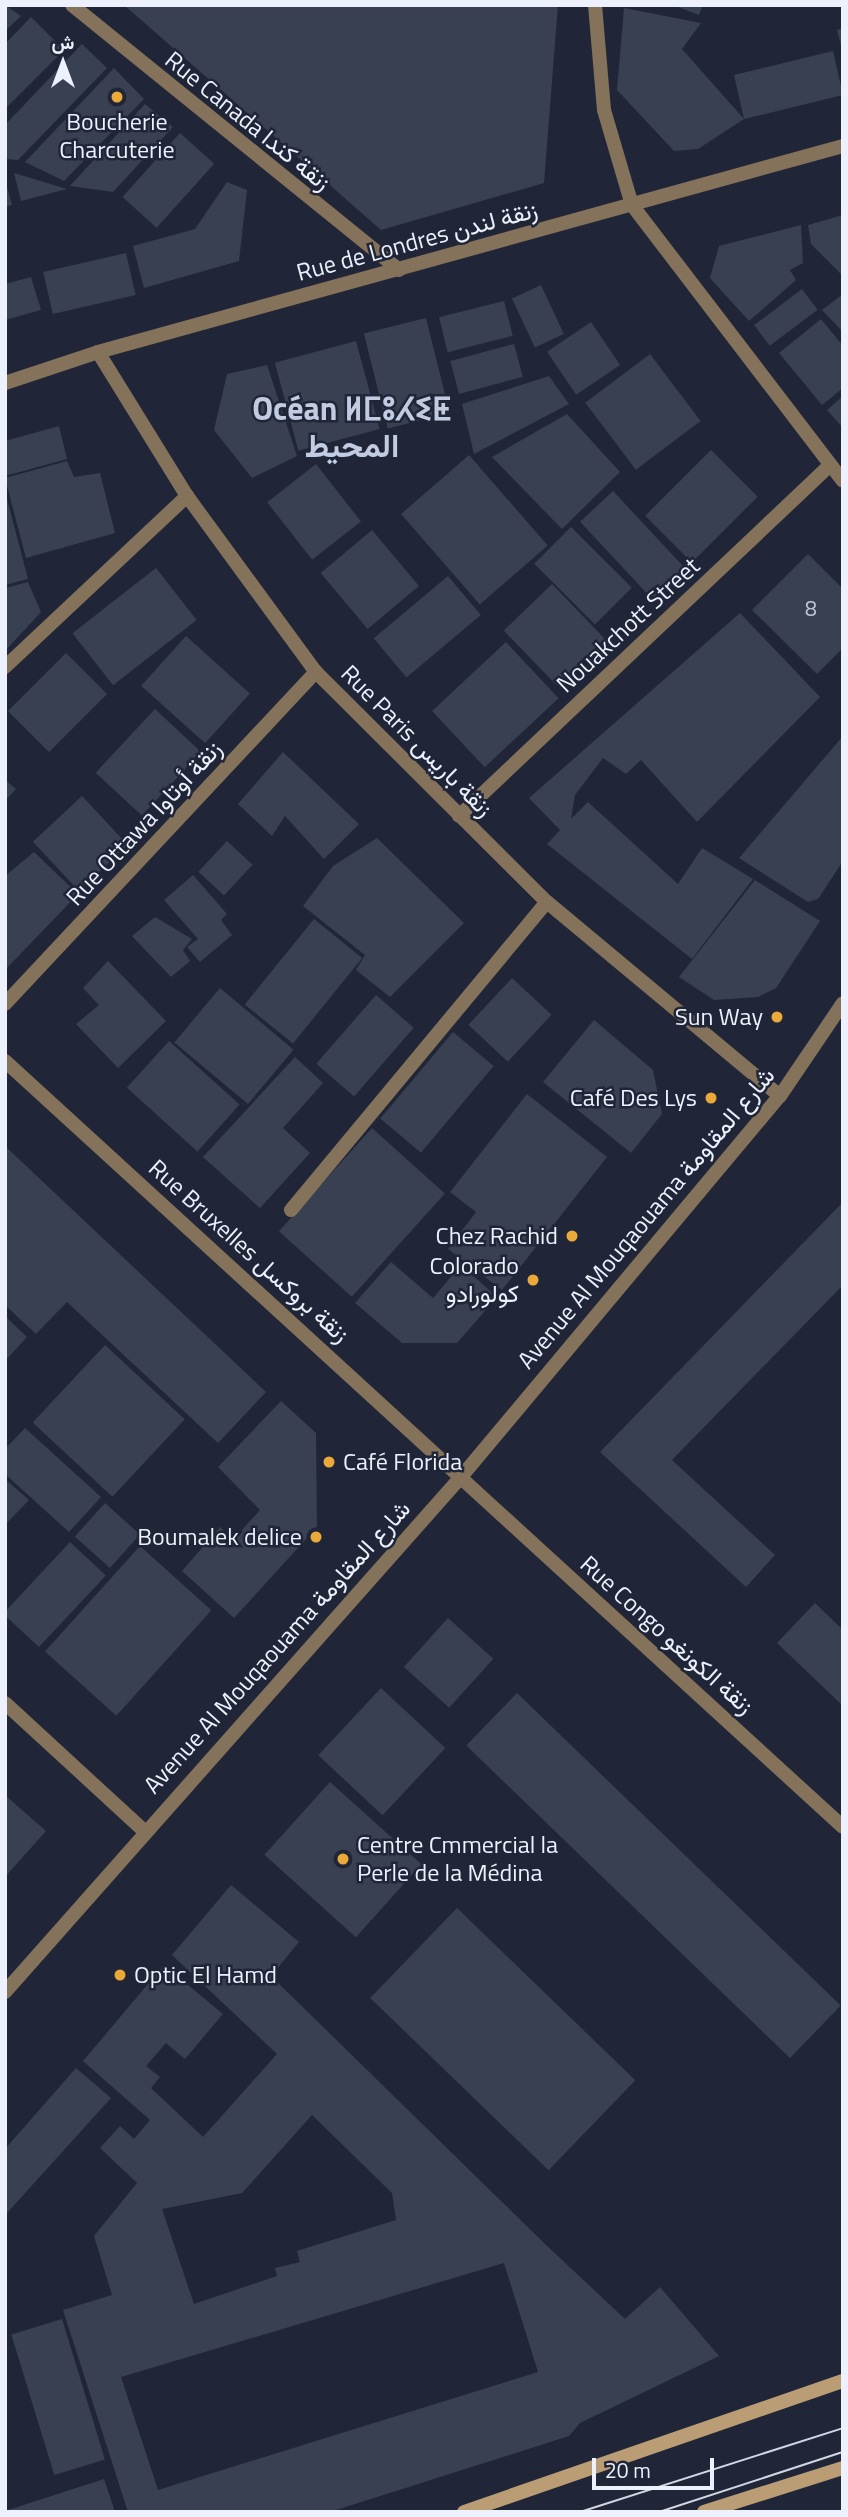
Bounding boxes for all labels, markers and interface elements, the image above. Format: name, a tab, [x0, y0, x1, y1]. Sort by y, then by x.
text: ش	[52, 27, 74, 56]
north arrow	[28, 28, 98, 98]
street label: Rue Canada زنقة كندا	[159, 45, 337, 197]
marker: Boucherie Charcuterie	[109, 89, 125, 105]
place label: Boucherie Charcuterie	[59, 108, 175, 164]
street label: Rue de Londres زنقة لندن	[293, 195, 541, 287]
district label: Océan ⵍⵎⵓⵃⵉⵟ المحيط	[252, 390, 452, 465]
street label: Nouakchott Street	[551, 552, 705, 698]
house number: 8	[805, 595, 817, 621]
street label: Rue Paris زنقة باريس	[335, 659, 499, 823]
street label: Rue Ottawa زنقة أوتاوا	[60, 735, 228, 911]
place label: Sun Way	[675, 1003, 763, 1031]
marker: Sun Way	[769, 1009, 785, 1025]
street label: Avenue Al Mouqaouama شارع المقاومة	[511, 1062, 781, 1374]
place label: Café Des Lys	[570, 1084, 697, 1112]
marker: Café Des Lys	[703, 1090, 719, 1106]
street label: Rue Bruxelles زنقة بروكسل	[143, 1153, 355, 1349]
place label: Chez Rachid	[436, 1222, 558, 1250]
marker: Chez Rachid	[564, 1228, 580, 1244]
place label: Colorado كولورادو	[430, 1252, 519, 1308]
marker: Colorado كولورادو	[525, 1272, 541, 1288]
place label: Café Florida	[343, 1448, 462, 1476]
marker: Café Florida	[321, 1454, 337, 1470]
street label: Avenue Al Mouqaouama شارع المقاومة	[138, 1495, 416, 1799]
place label: Boumalek delice	[137, 1523, 302, 1551]
marker: Boumalek delice	[308, 1529, 324, 1545]
street label: Rue Congo زنقة الكونغو	[574, 1550, 760, 1720]
place label: Centre Cmmercial la Perle de la Médina	[357, 1831, 558, 1887]
marker: Centre Cmmercial la Perle de la Médina	[335, 1851, 351, 1867]
place label: Optic El Hamd	[134, 1961, 277, 1989]
marker: Optic El Hamd	[112, 1967, 128, 1983]
scale bar	[596, 2444, 718, 2488]
text: 20 m	[605, 2454, 651, 2486]

